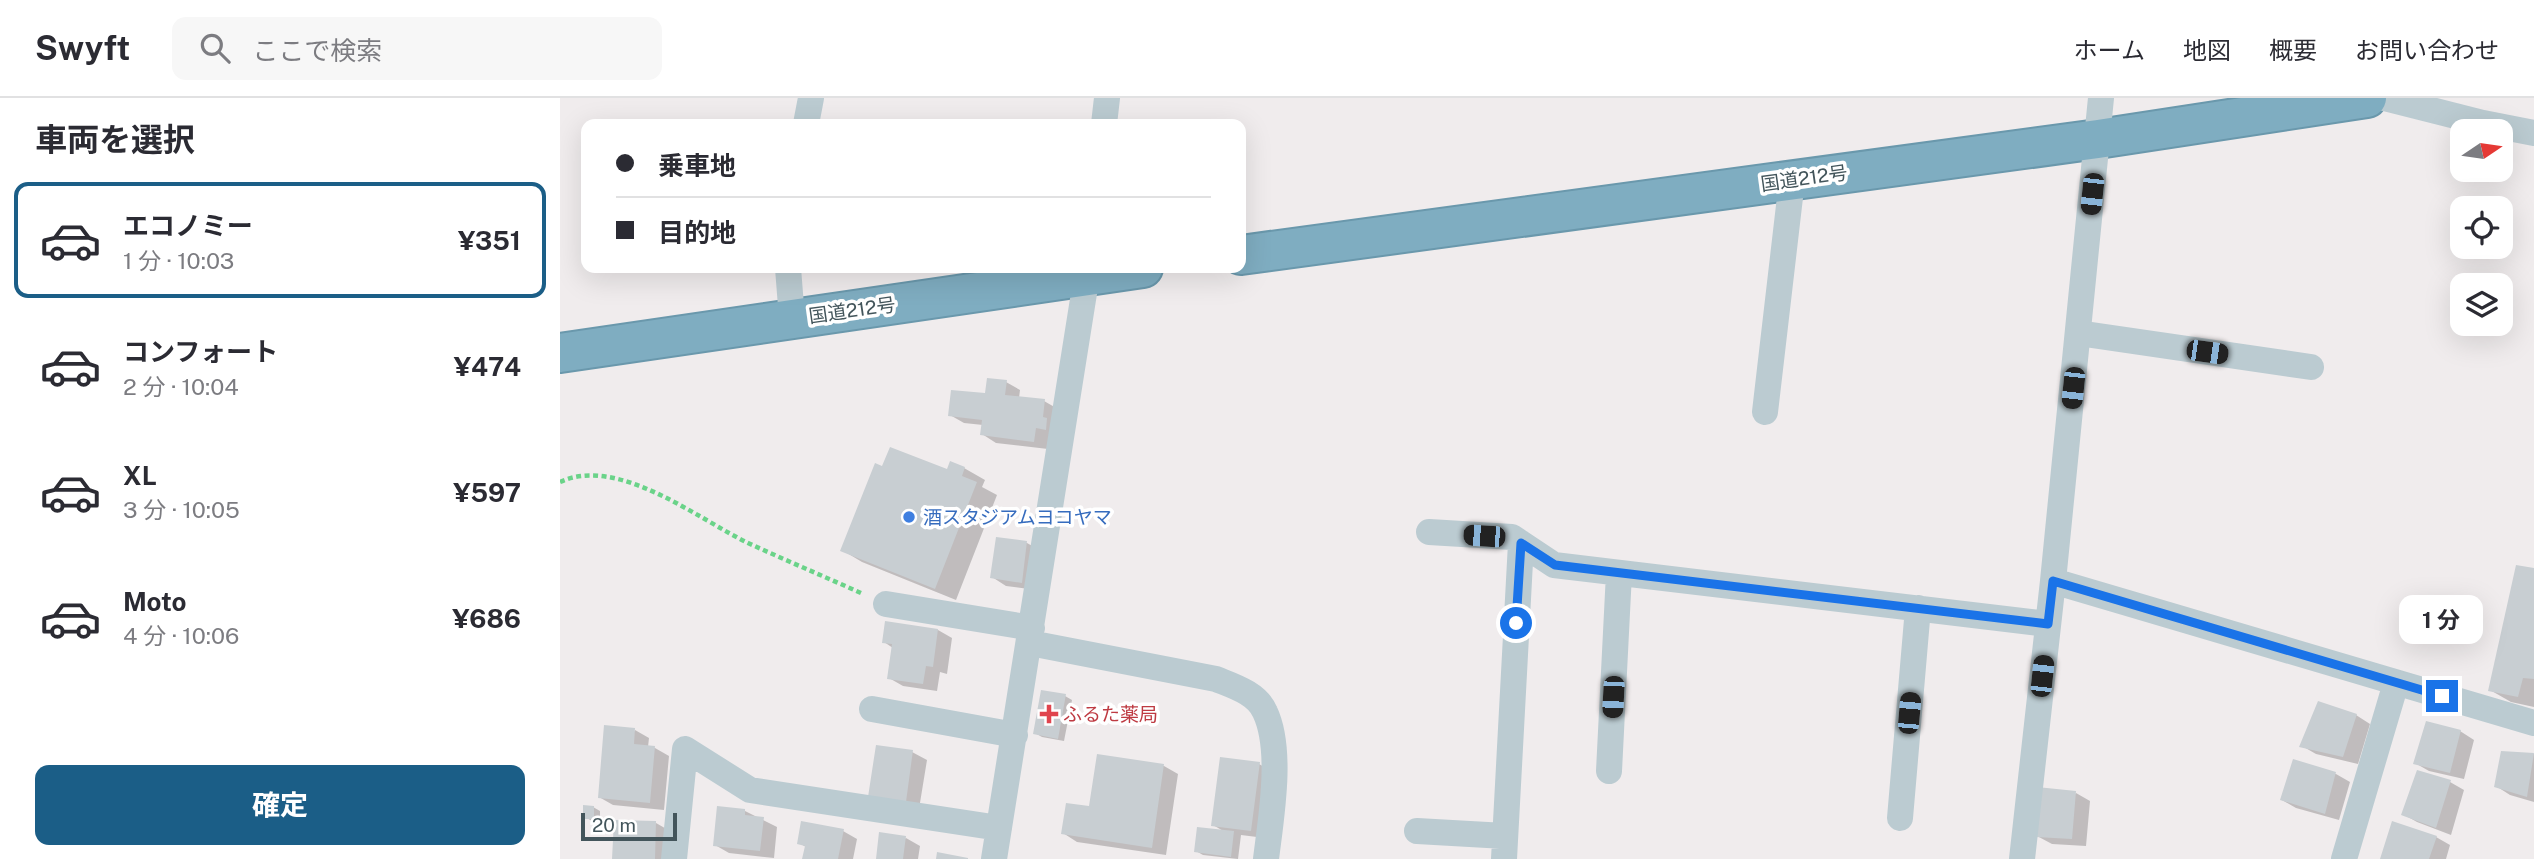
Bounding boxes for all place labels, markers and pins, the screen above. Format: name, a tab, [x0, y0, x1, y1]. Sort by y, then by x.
place label: 酒スタジアムヨコヤマ	[923, 506, 1112, 528]
marker: 酒スタジアムヨコヤマ	[901, 509, 917, 525]
place label: ふるた薬局	[1063, 703, 1158, 725]
marker: ふるた薬局	[1041, 706, 1057, 722]

